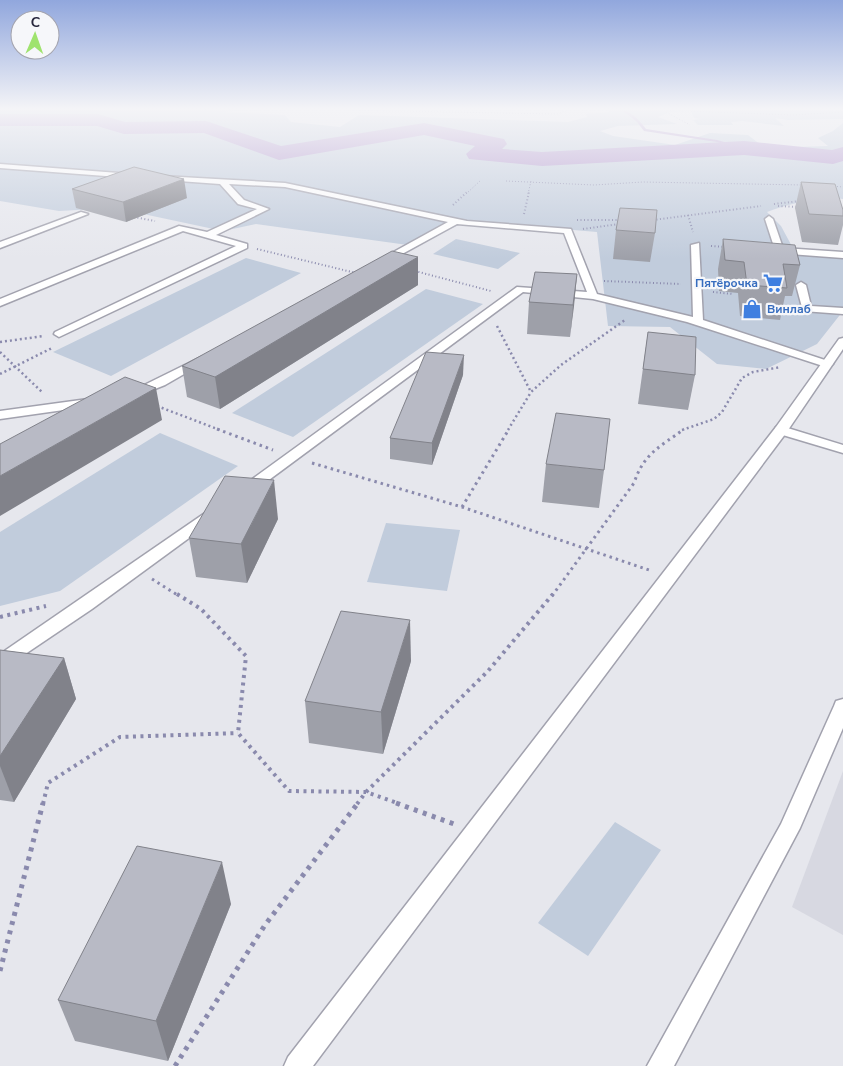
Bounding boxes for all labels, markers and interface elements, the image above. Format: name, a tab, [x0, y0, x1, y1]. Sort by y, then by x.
north arrow	[10, 10, 60, 60]
text: С	[30, 13, 41, 32]
supermarket icon: Пятёрочка	[762, 272, 784, 294]
place label: Пятёрочка	[695, 275, 758, 291]
shop icon: Винлаб	[741, 298, 763, 320]
place label: Винлаб	[767, 301, 811, 317]

